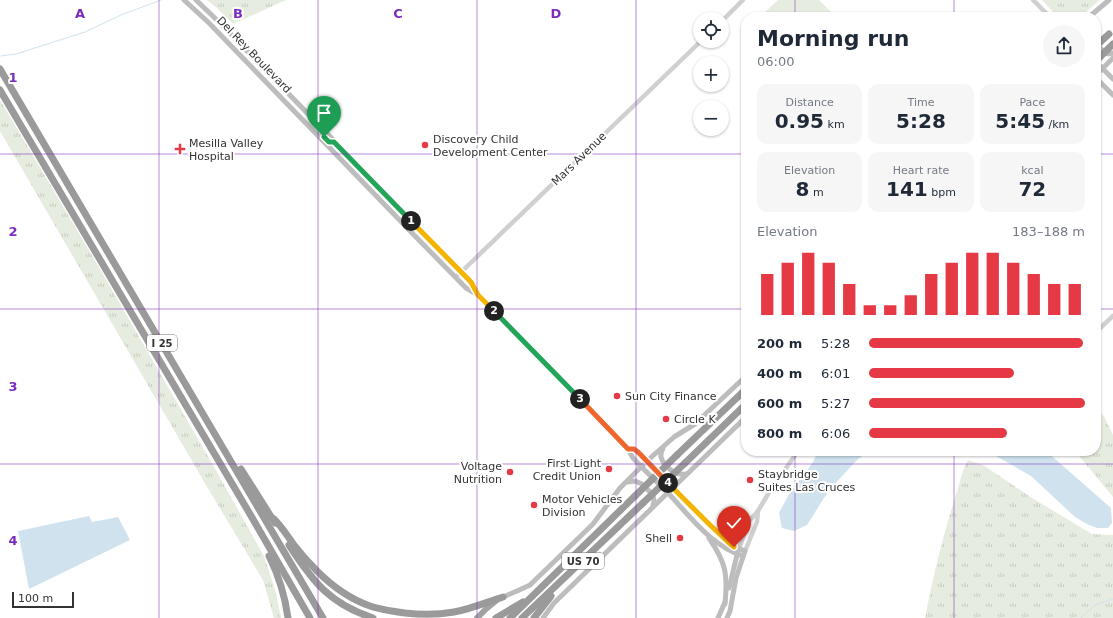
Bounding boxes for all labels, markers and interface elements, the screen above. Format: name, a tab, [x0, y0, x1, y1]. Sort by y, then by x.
text: A	[75, 6, 85, 21]
text: C	[393, 6, 403, 21]
text: D	[551, 6, 562, 21]
map controls	[693, 12, 729, 136]
button: locate	[693, 12, 729, 48]
street label: Del Rey Boulevard	[214, 14, 294, 96]
button: share	[1043, 25, 1085, 67]
text: Morning run	[757, 26, 909, 51]
text: 06:00	[757, 54, 794, 69]
button: +	[693, 56, 729, 92]
text: 1	[8, 70, 18, 85]
pin	[307, 96, 341, 137]
text: Distance	[786, 96, 834, 109]
text: Time	[908, 96, 934, 109]
text: Pace	[1019, 96, 1045, 109]
button: −	[693, 100, 729, 136]
icon: arrive	[313, 102, 335, 124]
text: 0.95	[775, 109, 824, 133]
text: 5:28	[896, 109, 946, 133]
text: 5:45	[995, 109, 1045, 133]
text: km	[824, 118, 845, 131]
text: /km	[1045, 118, 1069, 131]
street label: Mars Avenue	[549, 130, 609, 188]
place label: Discovery Child Development Center	[433, 133, 548, 159]
place label: Mesilla Valley Hospital	[189, 137, 264, 163]
marker: Discovery Child Development Center	[420, 140, 430, 150]
marker: Mesilla Valley Hospital	[174, 143, 186, 155]
text: Elevation	[784, 164, 835, 177]
text: Heart rate	[893, 164, 949, 177]
text: kcal	[1021, 164, 1043, 177]
text: 8	[796, 177, 810, 201]
text: 141	[886, 177, 928, 201]
text: 72	[1018, 177, 1046, 201]
text: m	[810, 186, 824, 199]
text: bpm	[928, 186, 956, 199]
pin: 1	[401, 211, 421, 231]
text: 1	[407, 214, 415, 227]
text: 2	[8, 224, 18, 239]
text: Elevation	[757, 224, 817, 239]
text: 183–188 m	[1012, 224, 1085, 239]
pin: 2	[484, 301, 504, 321]
text: 2	[490, 304, 498, 317]
road number: I 25	[147, 335, 177, 351]
text: 200 m	[757, 336, 802, 351]
text: 5:28	[821, 336, 850, 351]
text: 400 m	[757, 366, 802, 381]
text: 6:01	[821, 366, 850, 381]
text: 3	[8, 379, 18, 394]
pin: 3	[570, 389, 590, 409]
place label: Sun City Finance	[625, 390, 717, 403]
marker: Sun City Finance	[612, 391, 622, 401]
text: 3	[576, 392, 584, 405]
text: 600 m	[757, 396, 802, 411]
text: 5:27	[821, 396, 850, 411]
place label: Circle K	[674, 413, 716, 426]
marker: Circle K	[661, 414, 671, 424]
text: 800 m	[757, 426, 802, 441]
text: 6:06	[821, 426, 850, 441]
place label: First Light Credit Union	[533, 457, 602, 483]
place label: Voltage Nutrition	[454, 460, 502, 486]
marker: First Light Credit Union	[604, 464, 614, 474]
marker: Voltage Nutrition	[505, 467, 515, 477]
place label: Staybridge Suites Las Cruces	[758, 468, 855, 494]
pin: 4	[658, 473, 678, 493]
marker: Staybridge Suites Las Cruces	[745, 475, 755, 485]
text: 4	[664, 476, 672, 489]
place label: Motor Vehicles Division	[542, 493, 623, 519]
marker: Motor Vehicles Division	[529, 500, 539, 510]
pin	[717, 506, 751, 547]
icon: check	[723, 512, 745, 534]
place label: Shell	[645, 532, 672, 545]
text: 4	[8, 533, 18, 548]
marker: Shell	[675, 533, 685, 543]
road number: US 70	[562, 553, 604, 569]
scale bar	[12, 590, 74, 609]
text: 100 m	[18, 592, 53, 605]

